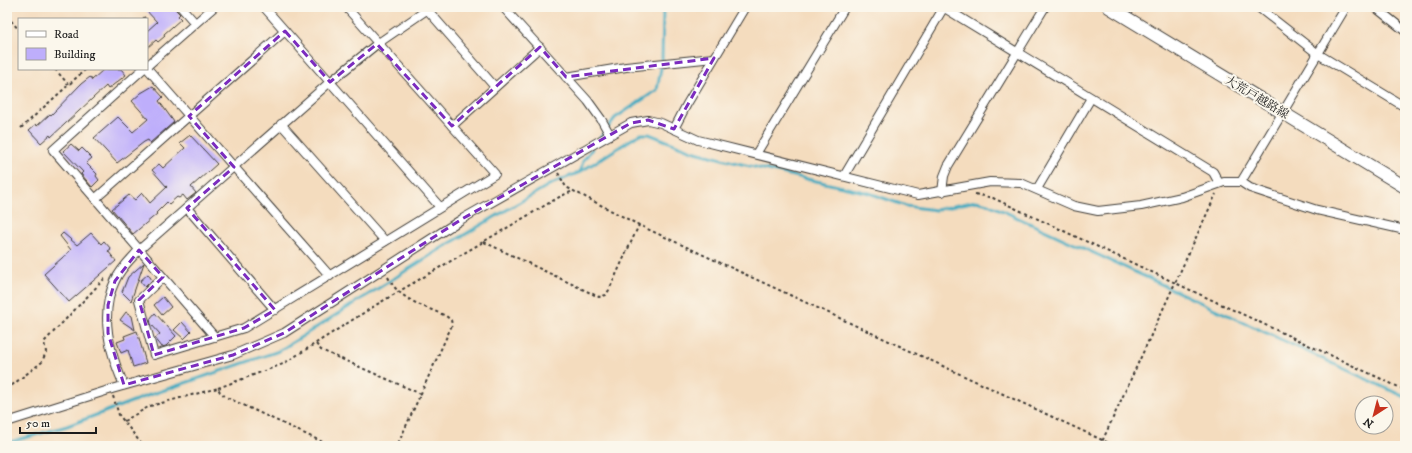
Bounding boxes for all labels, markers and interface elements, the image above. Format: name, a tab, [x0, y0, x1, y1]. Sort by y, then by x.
legend	[18, 18, 148, 70]
text: Road	[54, 27, 79, 42]
text: Building	[54, 47, 95, 62]
street label: 大荒戸越路線	[1222, 72, 1291, 122]
north arrow	[1354, 395, 1394, 435]
scale bar	[20, 409, 96, 435]
text: N	[1361, 414, 1376, 431]
text: 50 m	[26, 416, 50, 431]

